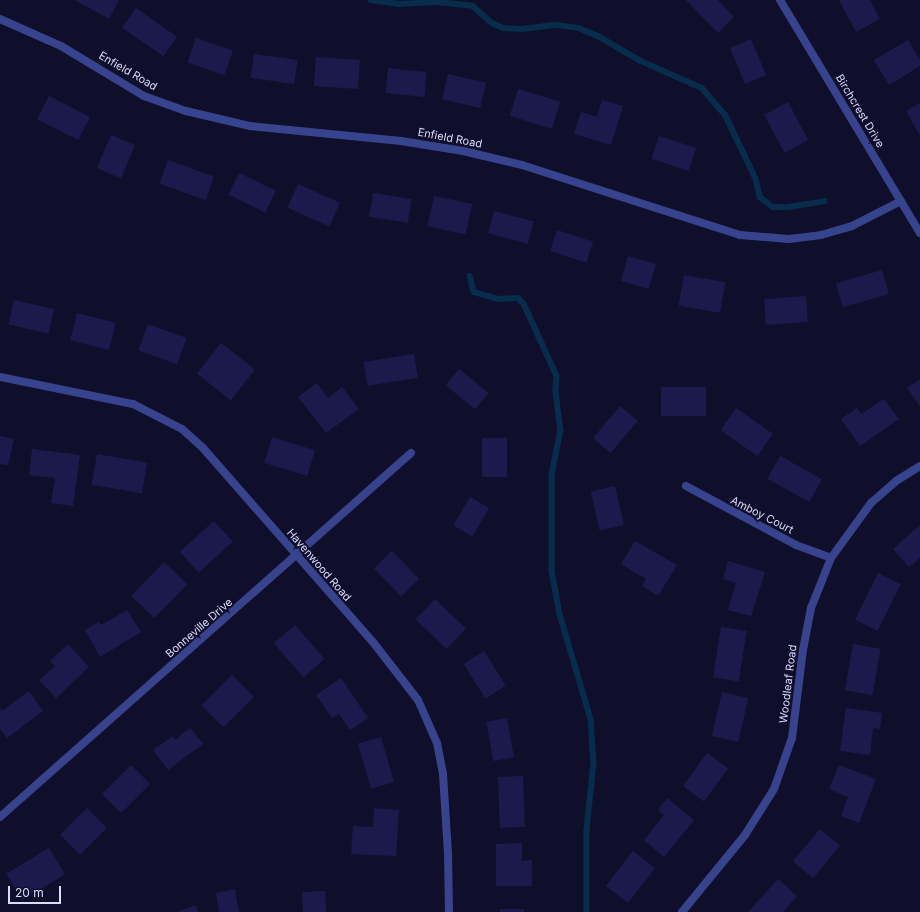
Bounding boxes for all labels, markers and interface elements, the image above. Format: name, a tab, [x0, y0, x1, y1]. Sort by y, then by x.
street label: Enfield Road	[96, 49, 160, 93]
street label: Birchcrest Drive	[833, 72, 887, 150]
street label: Enfield Road	[417, 125, 483, 151]
street label: Amboy Court	[728, 494, 796, 536]
street label: Havenwood Road	[284, 526, 354, 604]
street label: Bonneville Drive	[163, 595, 235, 661]
street label: Woodleaf Road	[777, 644, 799, 724]
scale bar	[10, 878, 63, 904]
text: 20 m	[15, 885, 44, 900]

